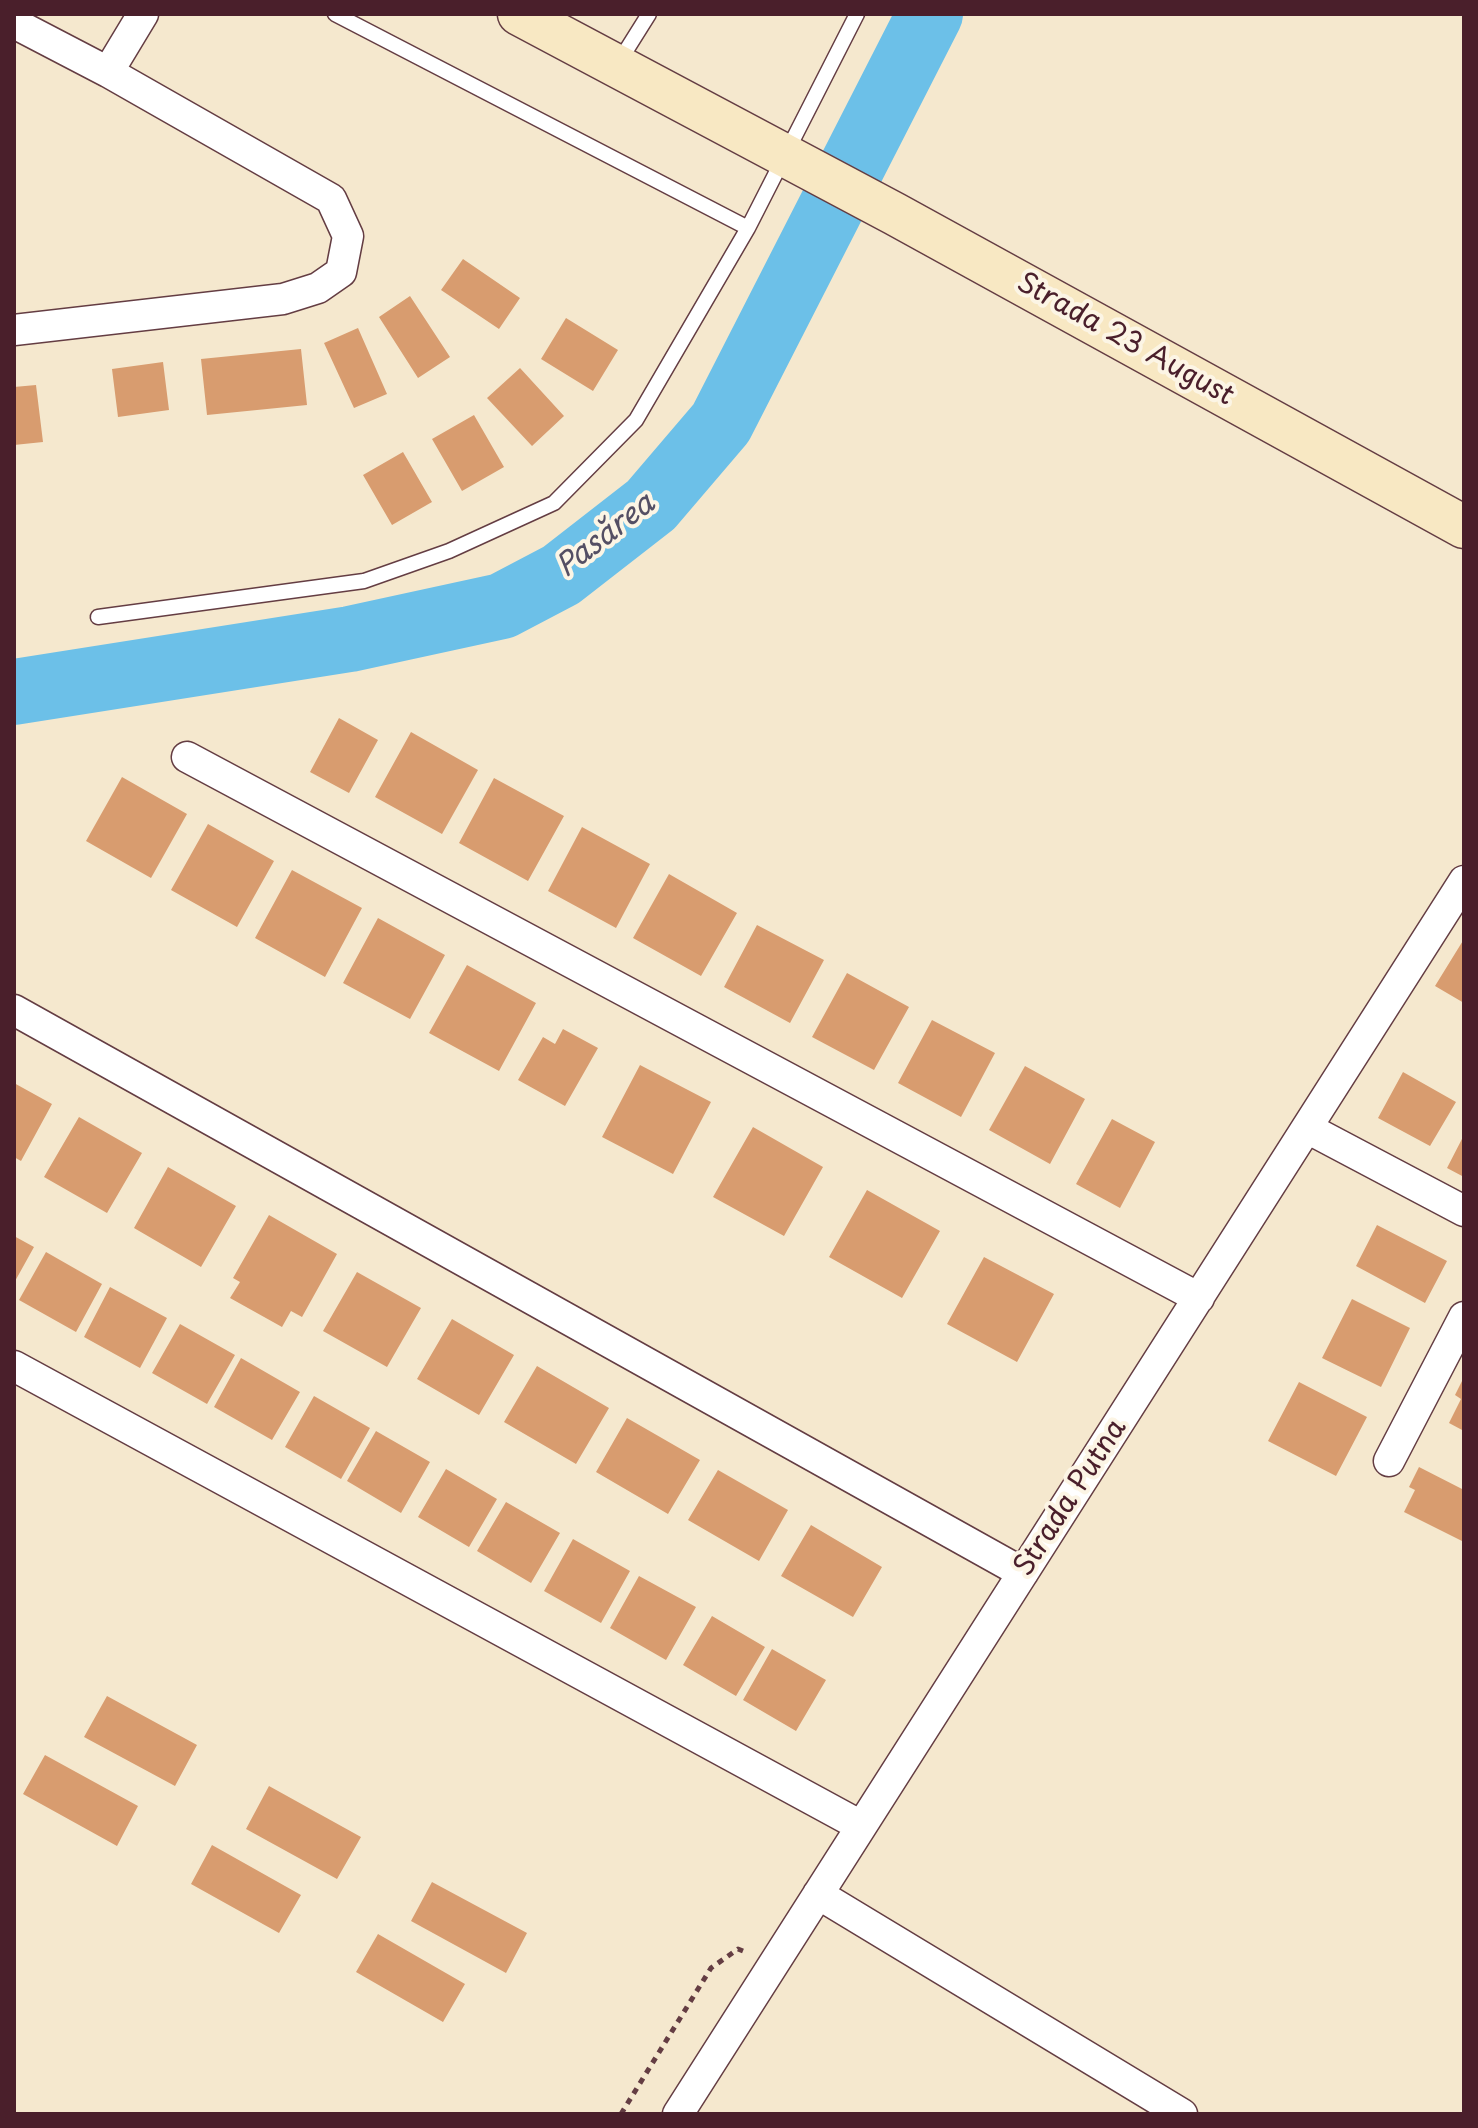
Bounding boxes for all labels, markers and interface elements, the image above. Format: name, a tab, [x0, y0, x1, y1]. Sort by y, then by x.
street label: Strada 23 August	[1011, 266, 1239, 414]
water label: Pasărea	[550, 486, 662, 586]
street label: Strada Putna	[1008, 1413, 1134, 1583]

